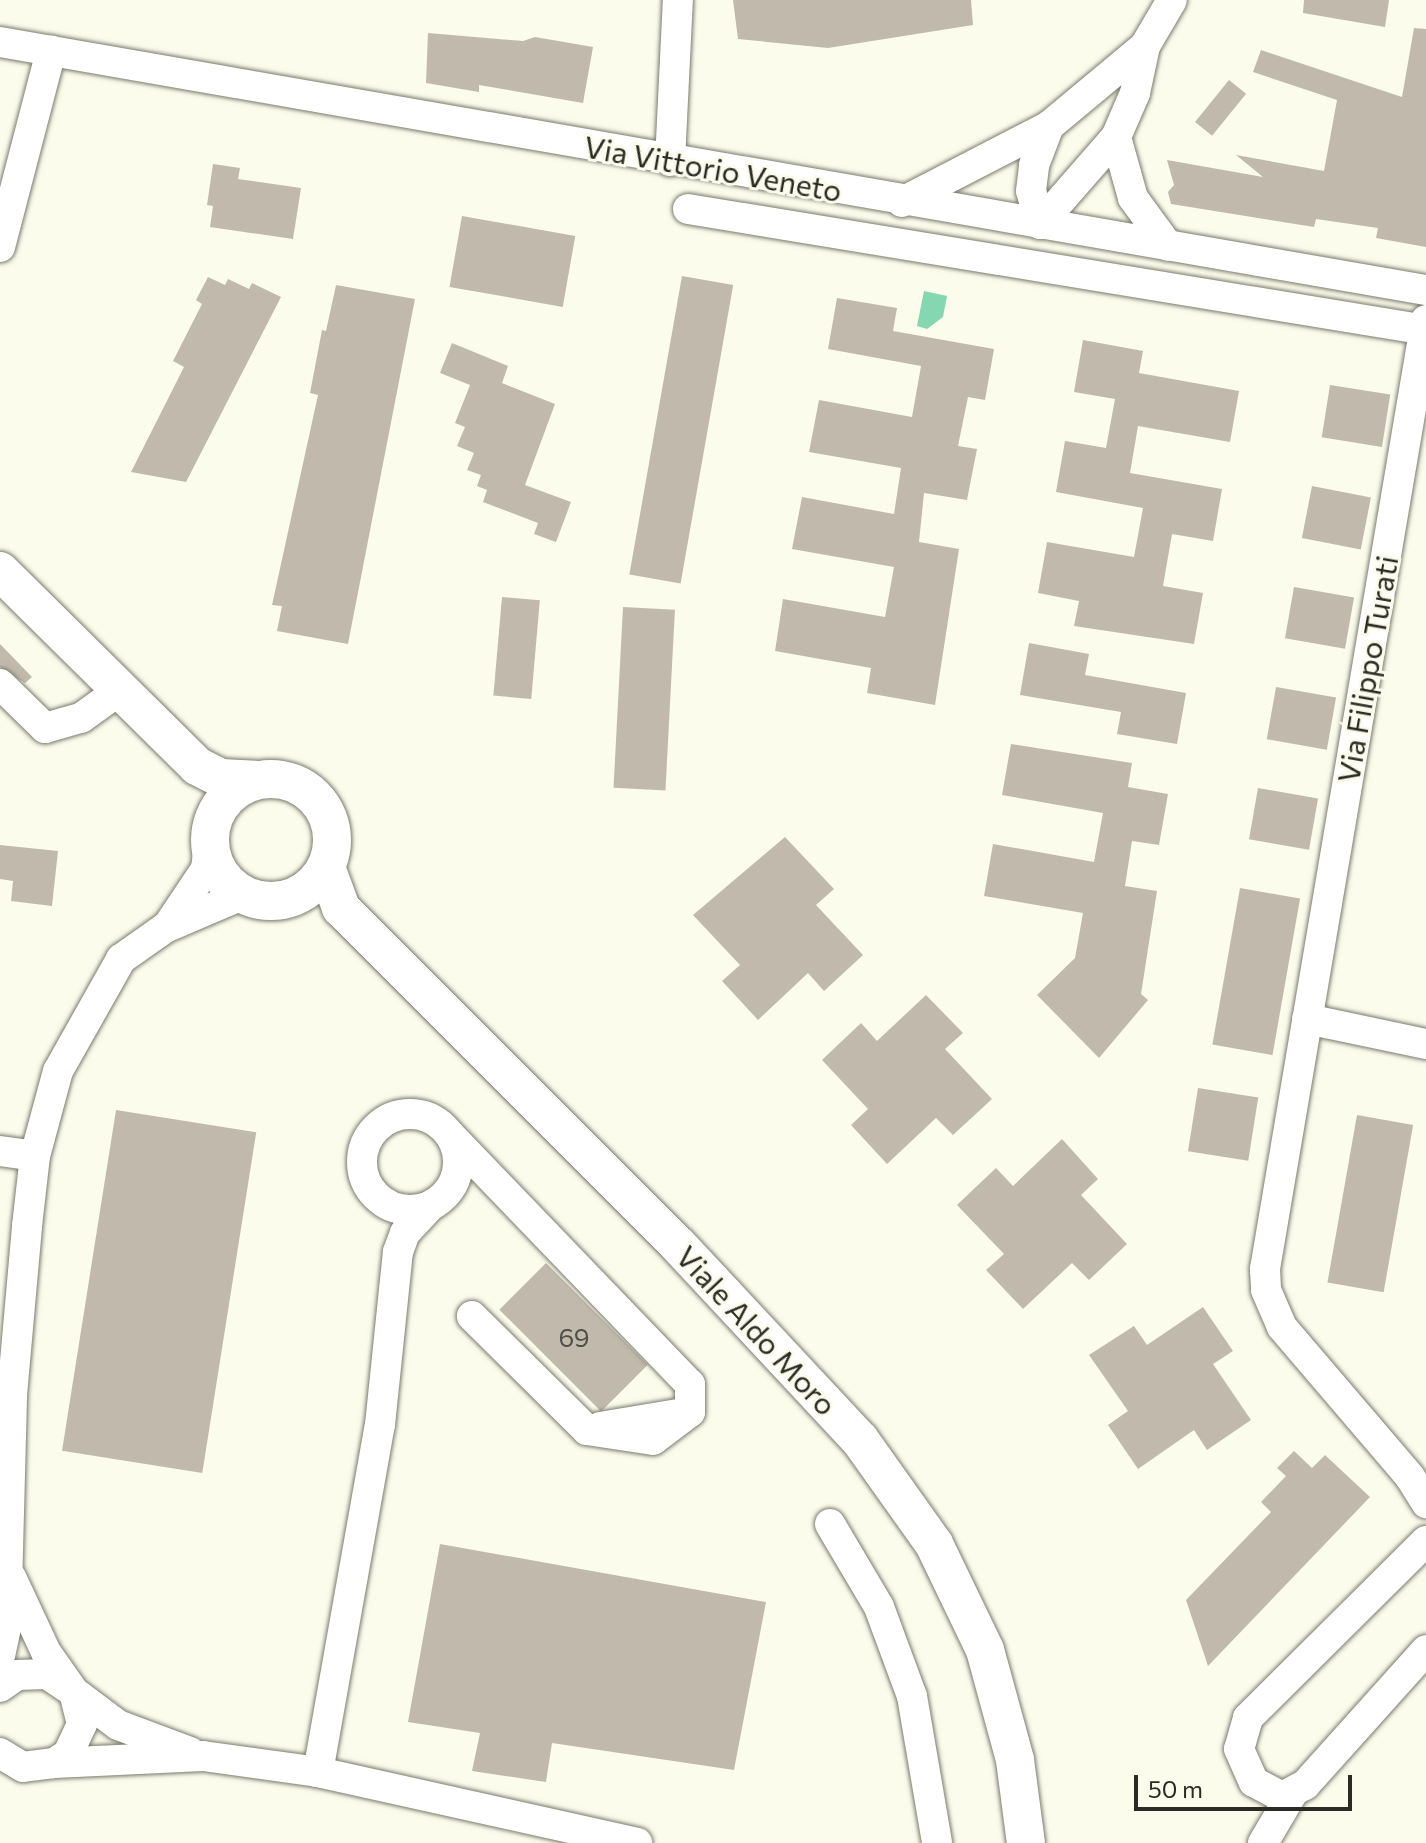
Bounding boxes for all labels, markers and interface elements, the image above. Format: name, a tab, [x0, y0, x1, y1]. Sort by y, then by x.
street label: Via Vittorio Veneto	[581, 128, 845, 208]
street label: Via Filippo Turati	[1329, 553, 1405, 785]
street label: Viale Aldo Moro	[669, 1238, 845, 1422]
house number: 69	[558, 1321, 590, 1353]
scale bar	[1138, 1759, 1356, 1809]
text: 50 m	[1148, 1774, 1203, 1803]

